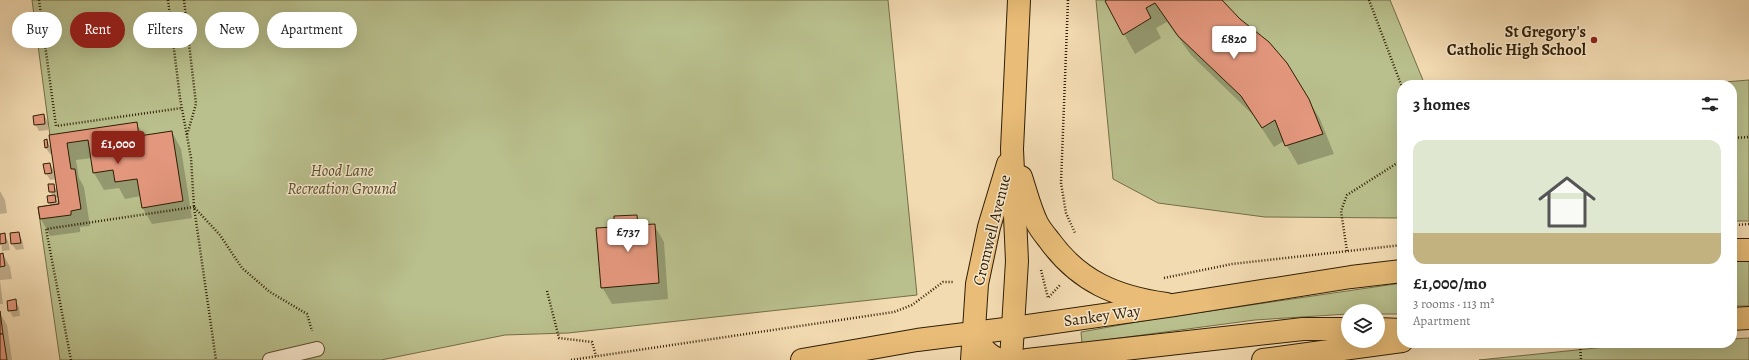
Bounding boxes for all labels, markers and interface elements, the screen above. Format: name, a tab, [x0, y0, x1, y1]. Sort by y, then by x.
chip: Buy	[12, 12, 62, 48]
chip: Rent	[70, 12, 125, 48]
chip: Filters	[133, 12, 197, 48]
chip: New	[205, 12, 259, 48]
chip: Apartment	[267, 12, 357, 48]
place label: St Gregory's Catholic High School	[1447, 21, 1587, 61]
pin: £820	[1210, 26, 1258, 60]
text: £820	[1221, 30, 1247, 47]
marker: St Gregory's Catholic High School	[1589, 35, 1599, 45]
text: 3 homes	[1413, 93, 1470, 116]
icon: filters	[1699, 93, 1721, 115]
pin: £1,000	[85, 131, 151, 165]
text: £1,000	[101, 135, 135, 152]
park label: Hood Lane Recreation Ground	[287, 160, 397, 200]
icon: home	[1531, 166, 1603, 238]
street label: Cromwell Avenue	[968, 173, 1016, 288]
pin: £737	[604, 219, 652, 253]
text: £737	[616, 223, 640, 240]
text: £1,000/mo	[1413, 272, 1487, 295]
text: 3 rooms · 113 m²	[1413, 295, 1495, 312]
street label: Sankey Way	[1062, 300, 1143, 332]
map controls	[1341, 304, 1385, 348]
button: layers	[1341, 304, 1385, 348]
text: Apartment	[1413, 312, 1471, 329]

